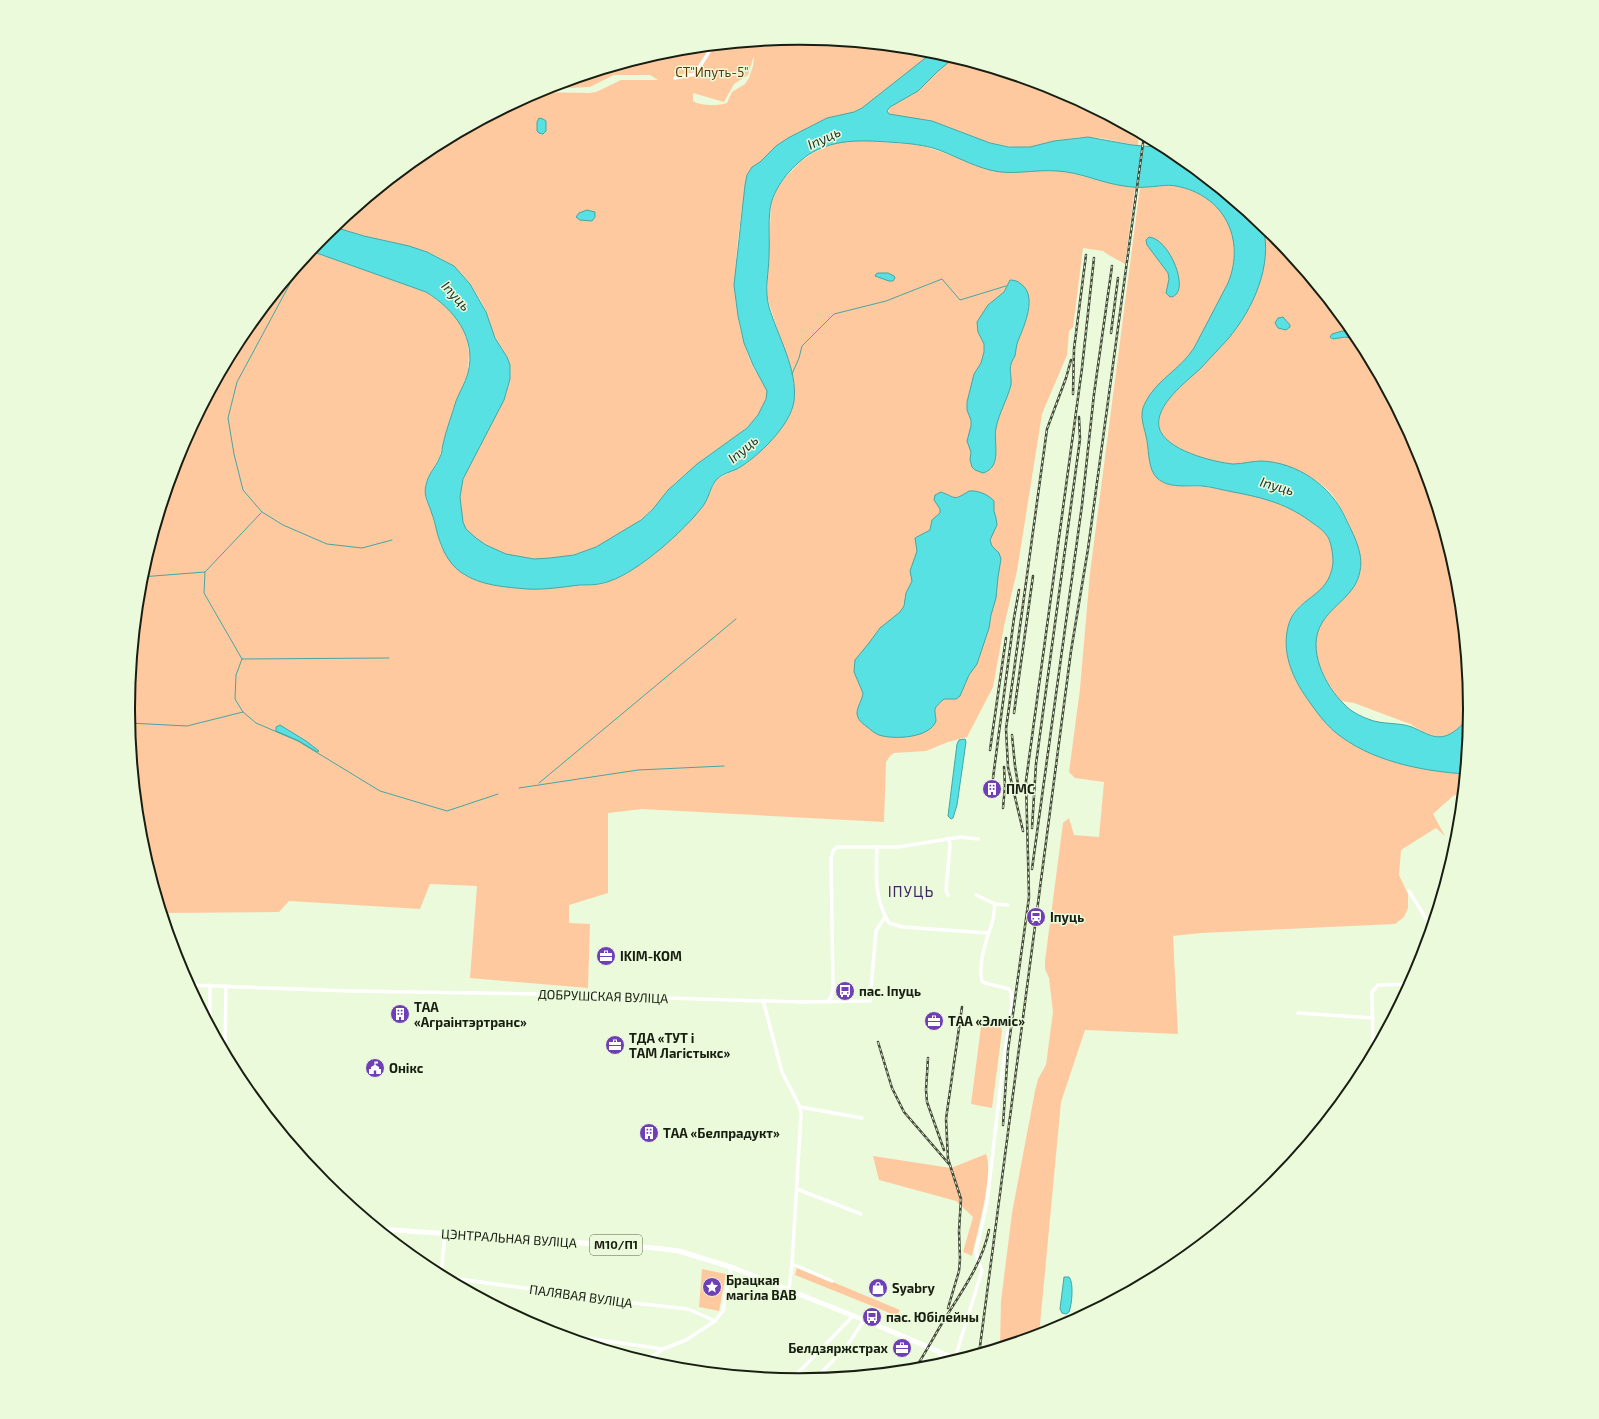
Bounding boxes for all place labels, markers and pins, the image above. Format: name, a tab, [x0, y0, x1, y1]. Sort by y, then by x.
building icon: ПМС	[981, 778, 1003, 800]
place label: ПМС	[1006, 781, 1035, 797]
station icon: Іпуць	[1025, 906, 1047, 928]
place label: Іпуць	[1050, 909, 1084, 925]
office icon: IKIM-KOM	[595, 945, 617, 967]
place label: IKIM-KOM	[620, 948, 682, 964]
bus stop icon: пас. Іпуць	[834, 980, 856, 1002]
place label: пас. Іпуць	[859, 983, 921, 999]
place label: ТАА «Аграінтэртранс»	[414, 999, 527, 1030]
building icon: ТАА «Аграінтэртранс»	[389, 1003, 411, 1025]
office icon: ТАА «Элміс»	[923, 1010, 945, 1032]
place label: ТАА «Элміс»	[948, 1013, 1025, 1029]
place label: ТДА «ТУТ і ТАМ Лагістыкс»	[629, 1030, 730, 1061]
office icon: ТДА «ТУТ і ТАМ Лагістыкс»	[604, 1034, 626, 1056]
public building icon: Онікс	[364, 1057, 386, 1079]
place label: Онікс	[389, 1060, 424, 1076]
building icon: ТАА «Белпрадукт»	[638, 1122, 660, 1144]
place label: ТАА «Белпрадукт»	[663, 1125, 780, 1141]
place label: Брацкая магіла ВАВ	[726, 1272, 797, 1303]
place icon: Брацкая магіла ВАВ	[701, 1276, 723, 1298]
shop icon: Syabry	[867, 1277, 889, 1299]
place label: Syabry	[892, 1280, 935, 1296]
bus stop icon: пас. Юбілейны	[861, 1306, 883, 1328]
place label: пас. Юбілейны	[886, 1309, 979, 1325]
office icon: Белдзяржстрах	[891, 1337, 913, 1359]
place label: Белдзяржстрах	[788, 1340, 889, 1356]

